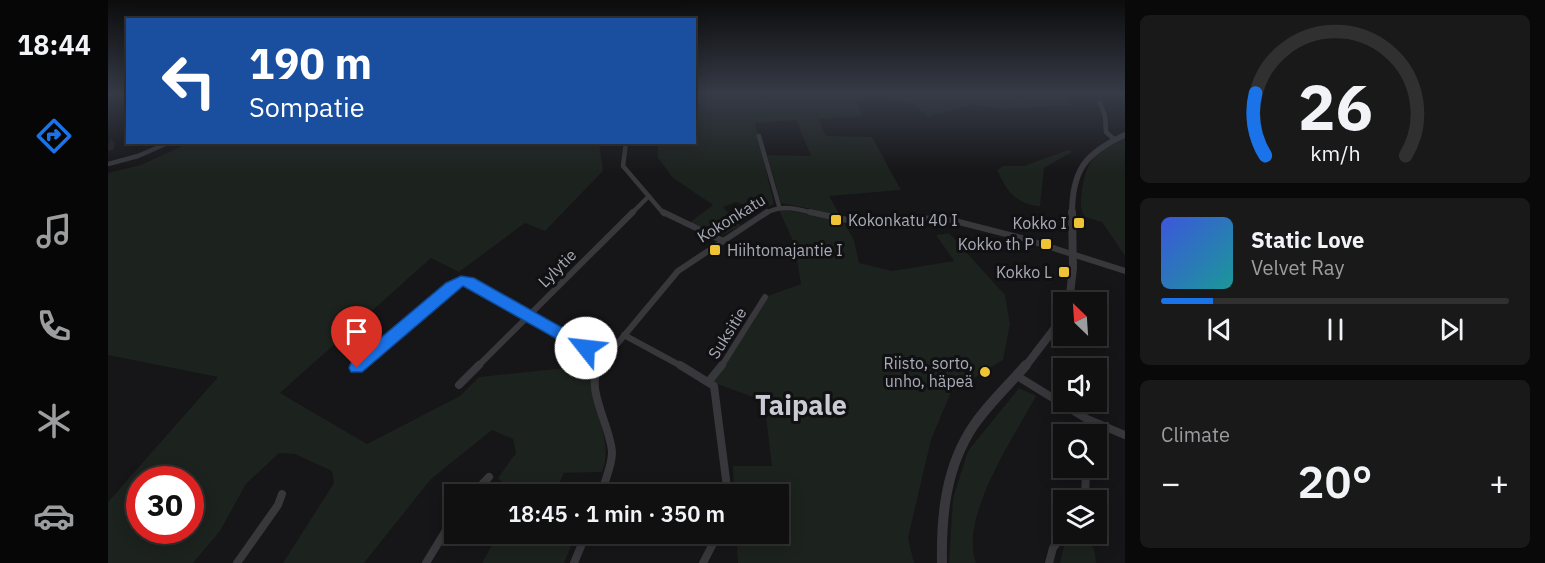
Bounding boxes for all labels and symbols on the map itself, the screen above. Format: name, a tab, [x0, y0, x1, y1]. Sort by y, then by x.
street label: Kokonkatu	[693, 189, 769, 247]
place label: Kokonkatu 40 I	[848, 210, 958, 230]
marker: Kokonkatu 40 I	[829, 213, 843, 227]
place label: Kokko I	[1013, 213, 1067, 233]
marker: Kokko I	[1072, 216, 1086, 230]
place label: Kokko th P	[958, 234, 1034, 254]
marker: Kokko th P	[1039, 237, 1053, 251]
place label: Hiihtomajantie I	[727, 240, 843, 260]
marker: Hiihtomajantie I	[708, 243, 722, 257]
street label: Lylytie	[534, 245, 580, 291]
place label: Kokko L	[996, 262, 1052, 282]
marker: Kokko L	[1057, 265, 1071, 279]
north arrow	[1053, 292, 1107, 346]
street label: Suksitie	[703, 303, 751, 362]
pin	[331, 306, 382, 368]
position arrow	[554, 316, 618, 380]
place label: Riisto, sorto, unho, häpeä	[884, 353, 973, 391]
marker: Riisto, sorto, unho, häpeä	[978, 365, 992, 379]
district label: Taipale	[755, 387, 847, 422]
speed limit sign: 30	[126, 466, 204, 544]

